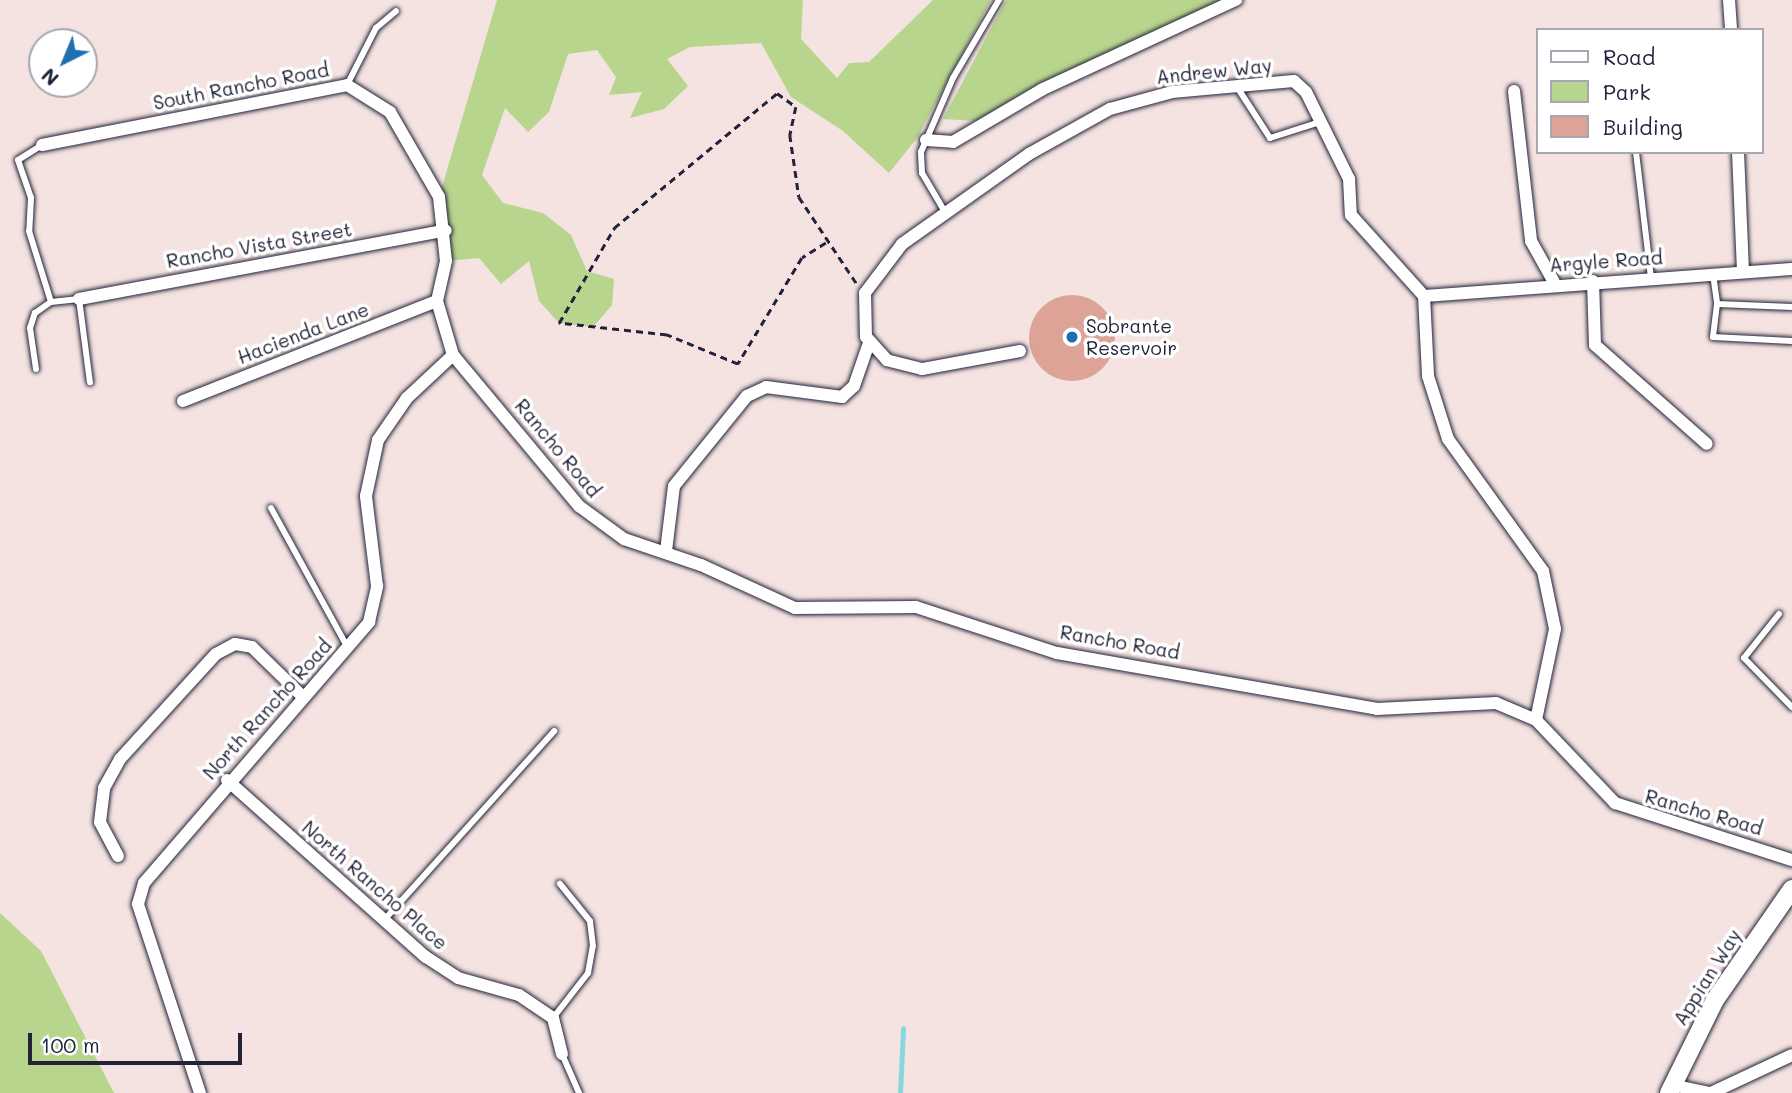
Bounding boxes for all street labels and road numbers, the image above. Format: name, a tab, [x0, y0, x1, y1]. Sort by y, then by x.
street label: Andrew Way	[1155, 54, 1273, 88]
street label: South Rancho Road	[151, 58, 331, 114]
street label: Rancho Vista Street	[165, 217, 353, 273]
street label: Argyle Road	[1549, 246, 1663, 276]
street label: Hacienda Lane	[234, 297, 372, 369]
street label: Rancho Road	[510, 394, 606, 502]
street label: Rancho Road	[1058, 620, 1182, 664]
street label: North Rancho Road	[198, 634, 336, 784]
street label: Rancho Road	[1643, 784, 1765, 840]
street label: North Rancho Place	[298, 816, 452, 954]
street label: Appian Way	[1668, 925, 1746, 1029]

